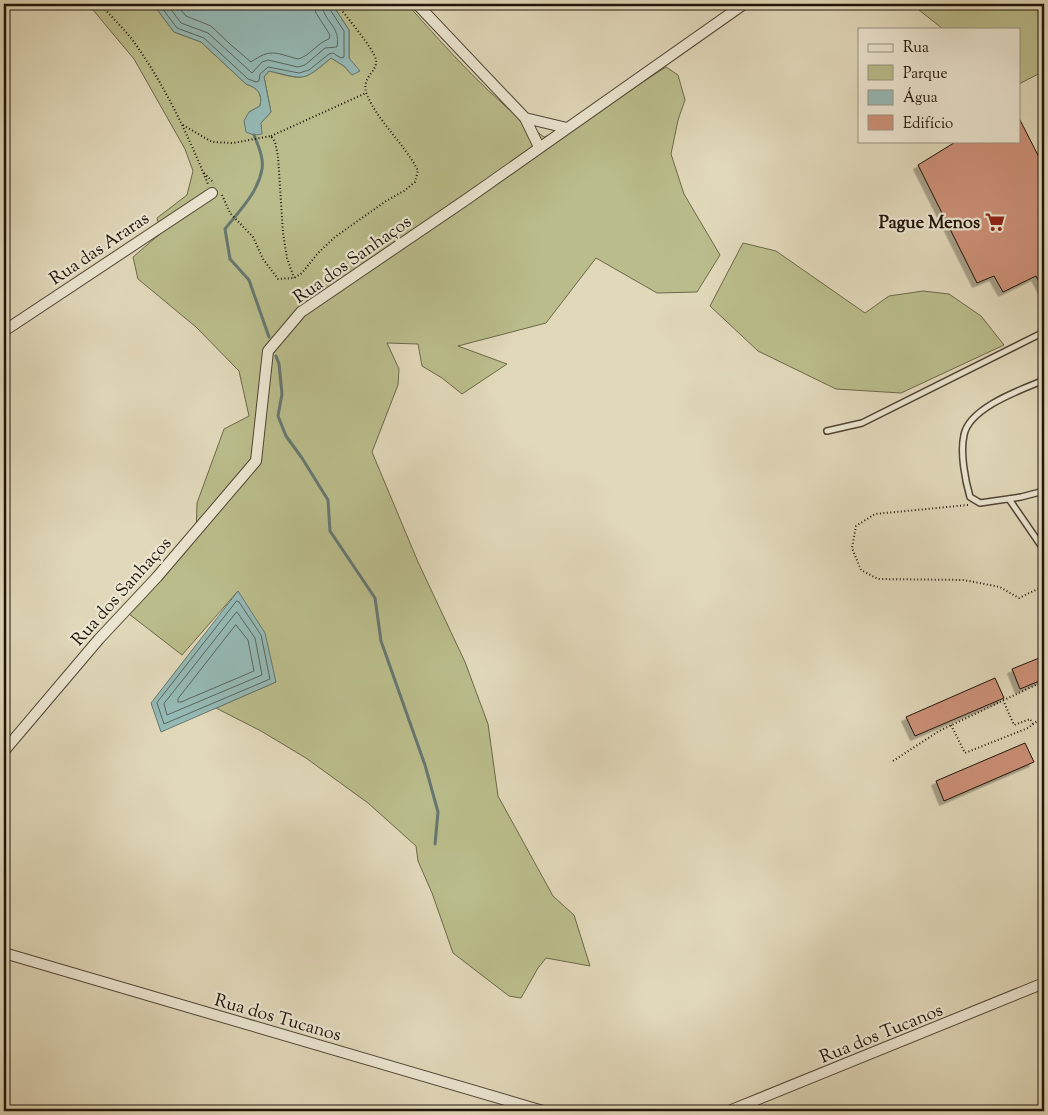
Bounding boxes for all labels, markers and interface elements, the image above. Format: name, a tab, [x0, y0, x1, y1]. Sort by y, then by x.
legend	[858, 28, 1020, 142]
text: Rua	[903, 38, 929, 59]
text: Parque	[903, 64, 947, 85]
text: Água	[903, 87, 938, 109]
text: Edifício	[903, 114, 953, 135]
street label: Rua das Araras	[45, 207, 155, 293]
street label: Rua dos Sanhaços	[289, 210, 418, 311]
place label: Pague Menos	[879, 211, 980, 237]
supermarket icon: Pague Menos	[984, 211, 1006, 233]
street label: Rua dos Sanhaços	[66, 532, 179, 653]
street label: Rua dos Tucanos	[211, 988, 344, 1049]
street label: Rua dos Tucanos	[816, 998, 947, 1071]

